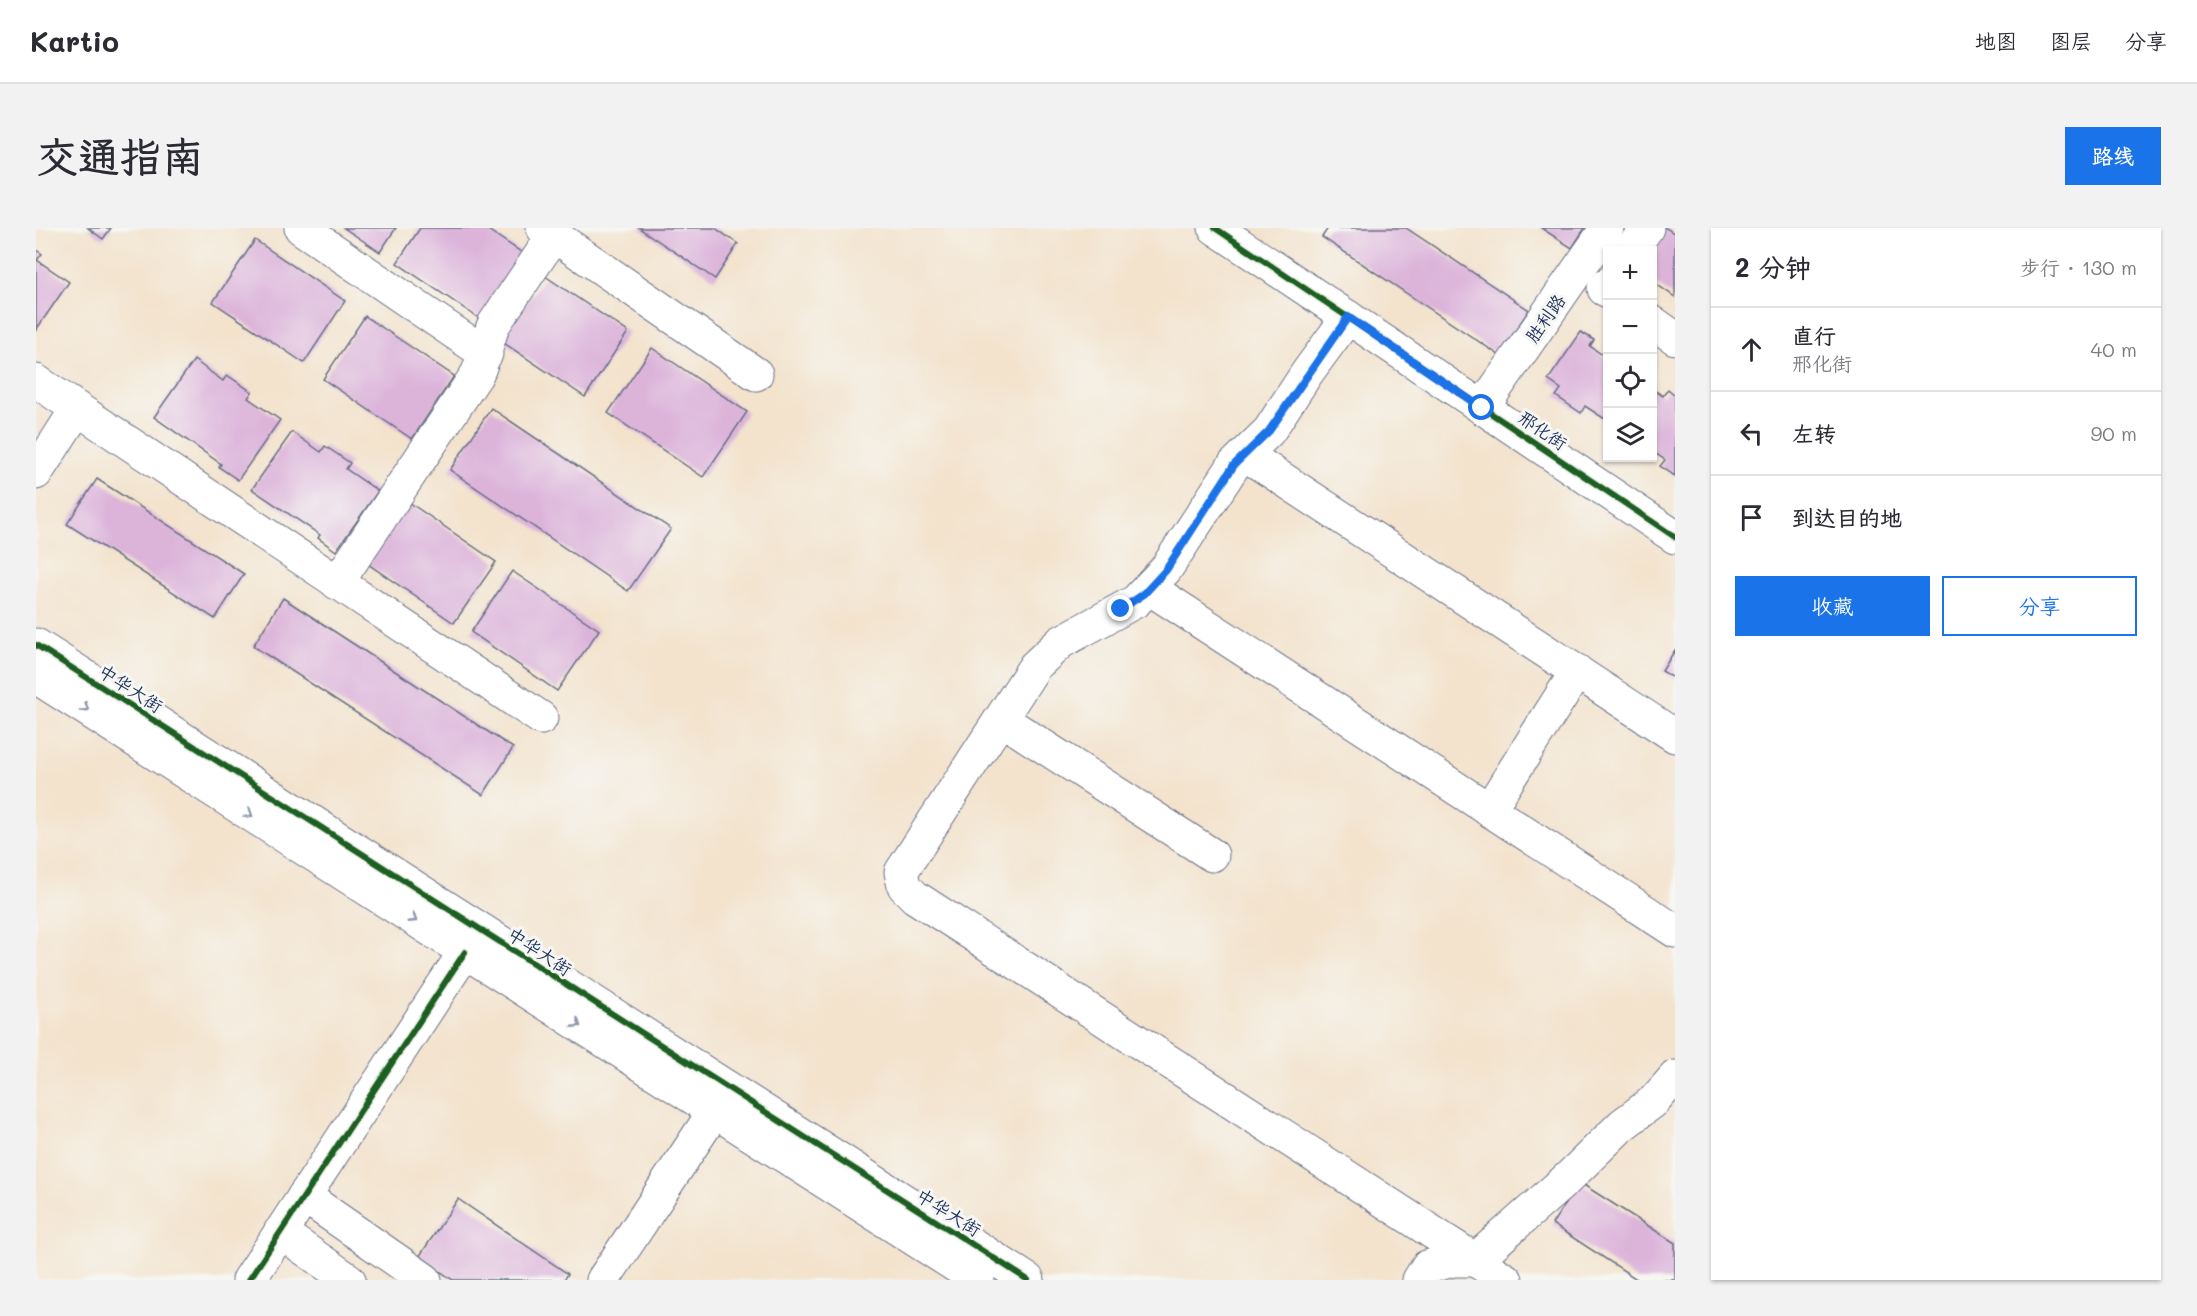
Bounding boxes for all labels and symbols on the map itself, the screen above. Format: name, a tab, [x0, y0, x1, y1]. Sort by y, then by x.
street label: 胜利路	[1520, 289, 1570, 347]
route start	[1468, 394, 1494, 420]
street label: 邢化街	[1514, 405, 1572, 455]
route end	[1107, 595, 1133, 621]
street label: 中华大街	[94, 658, 168, 718]
one-way arrow	[79, 701, 89, 713]
one-way arrow	[243, 806, 253, 818]
one-way arrow	[406, 912, 417, 923]
street label: 中华大街	[503, 921, 577, 981]
one-way arrow	[571, 1017, 582, 1028]
street label: 中华大街	[912, 1183, 986, 1241]

